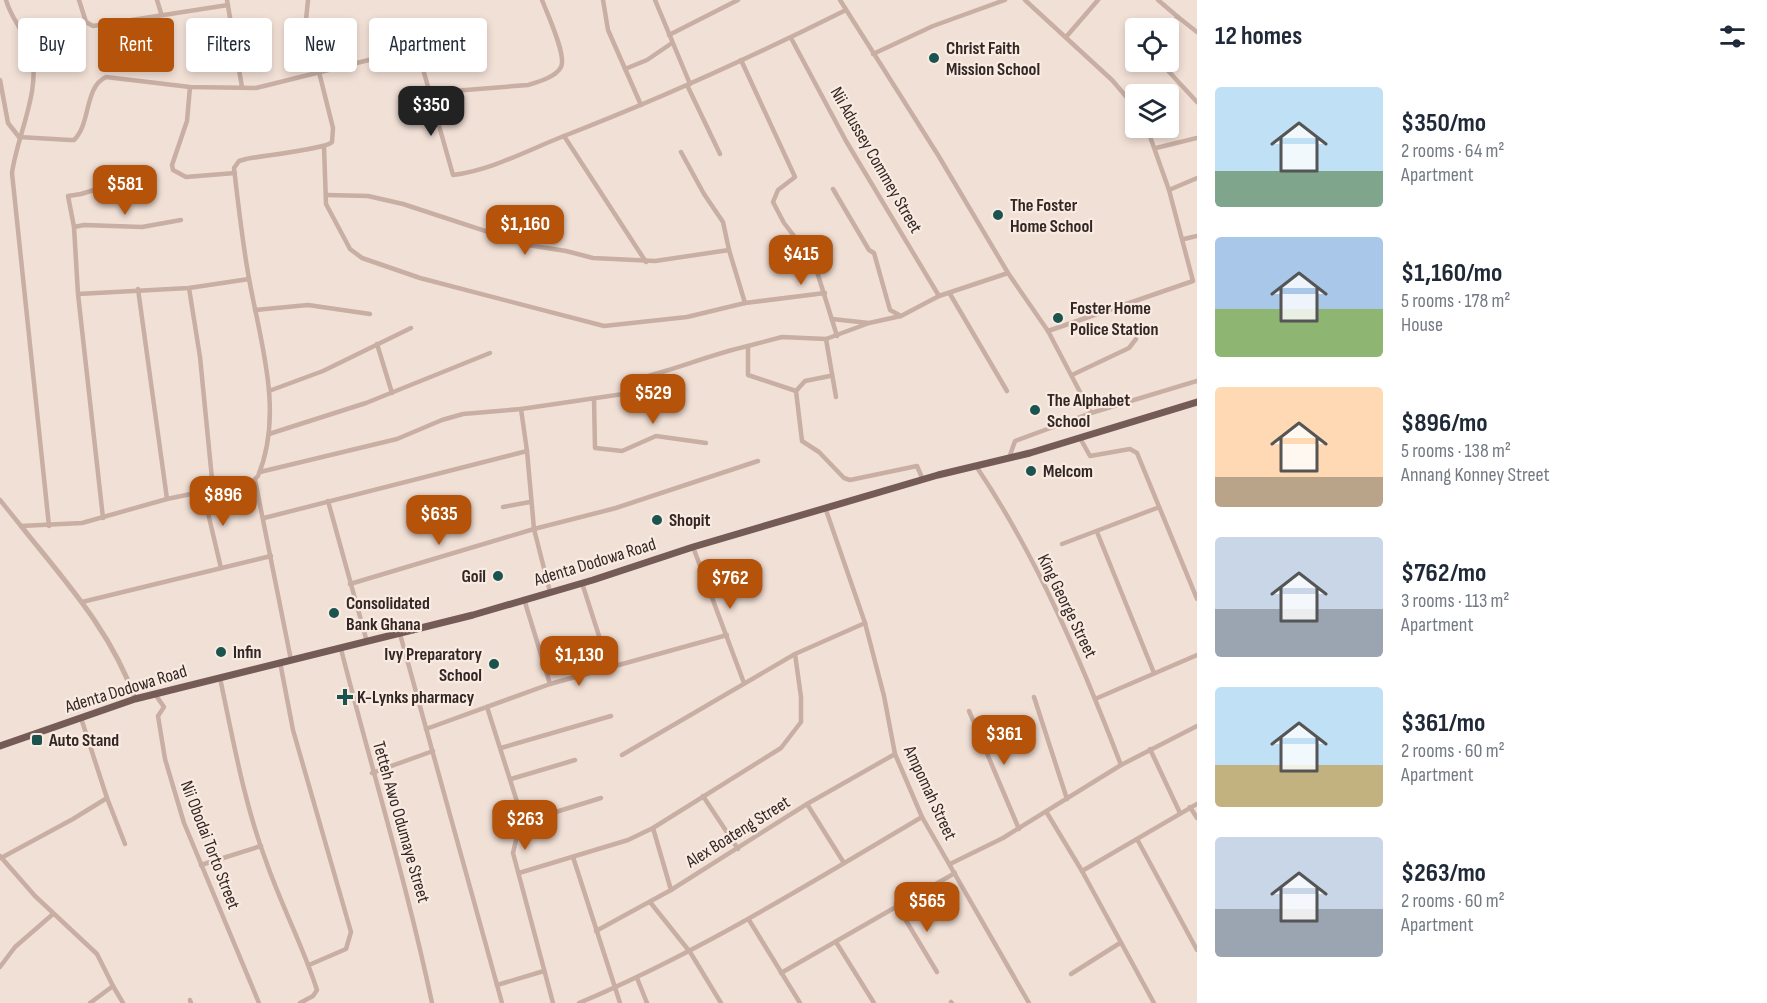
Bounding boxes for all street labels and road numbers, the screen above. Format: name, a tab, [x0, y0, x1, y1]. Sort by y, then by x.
street label: Nii Adussey Commey Street	[826, 83, 927, 237]
street label: Adenta Dodowa Road	[531, 534, 658, 591]
street label: King George Street	[1033, 551, 1101, 662]
street label: Adenta Dodowa Road	[62, 661, 189, 718]
street label: Tetteh Awo Odumaye Street	[368, 739, 434, 906]
street label: Ampomah Street	[899, 742, 961, 844]
street label: Nii Obodai Torto Street	[176, 778, 244, 913]
street label: Alex Boateng Street	[681, 791, 794, 873]

